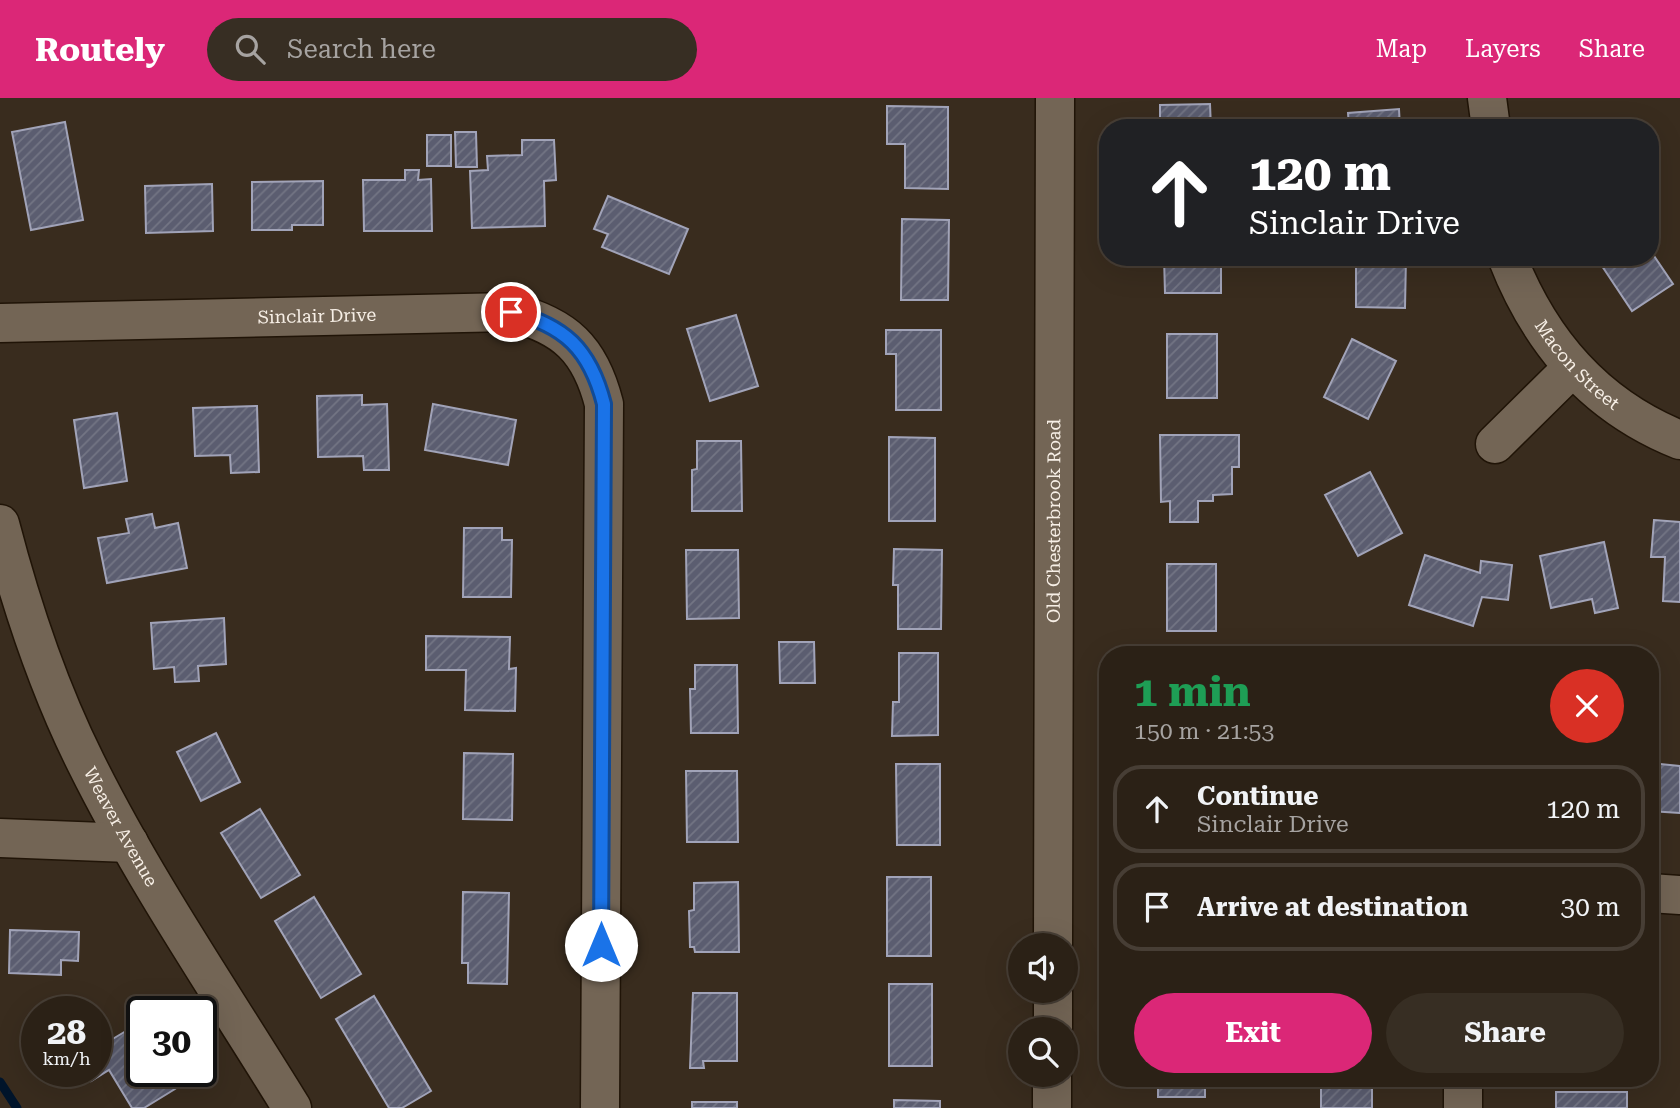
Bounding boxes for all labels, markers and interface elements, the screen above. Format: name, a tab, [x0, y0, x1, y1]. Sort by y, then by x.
search box	[207, 18, 697, 81]
text: Routely	[35, 30, 165, 69]
icon: search	[231, 30, 269, 68]
text: Search here	[287, 34, 436, 64]
text: Map	[1376, 35, 1427, 63]
text: Layers	[1465, 35, 1541, 63]
text: Share	[1579, 35, 1645, 63]
text: 120 m	[1249, 145, 1391, 202]
icon: ahead	[1134, 147, 1225, 238]
text: Sinclair Drive	[1249, 204, 1460, 242]
pin	[481, 282, 541, 342]
icon: arrive	[492, 293, 530, 331]
street label: Sinclair Drive	[257, 304, 377, 327]
street label: Macon Street	[1531, 316, 1624, 414]
street label: Old Chesterbrook Road	[1043, 419, 1064, 623]
text: 1 min	[1134, 667, 1251, 716]
button: close	[1550, 669, 1624, 743]
text: 150 m · 21:53	[1134, 718, 1274, 745]
street label: Weaver Avenue	[80, 763, 162, 890]
text: Continue	[1197, 781, 1319, 811]
icon: ahead	[1138, 790, 1176, 828]
text: 120 m	[1546, 794, 1620, 824]
text: Sinclair Drive	[1197, 811, 1349, 838]
icon: arrive	[1138, 888, 1176, 926]
text: Arrive at destination	[1197, 892, 1468, 922]
text: 30 m	[1561, 892, 1620, 922]
position arrow	[564, 908, 638, 982]
map controls	[1008, 933, 1078, 1087]
button: sound	[1008, 933, 1078, 1003]
button: Exit	[1134, 993, 1372, 1073]
button: Share	[1386, 993, 1624, 1073]
speed limit sign: 30	[126, 996, 217, 1087]
text: 28	[47, 1012, 86, 1053]
button: search	[1008, 1017, 1078, 1087]
text: km/h	[42, 1048, 91, 1069]

